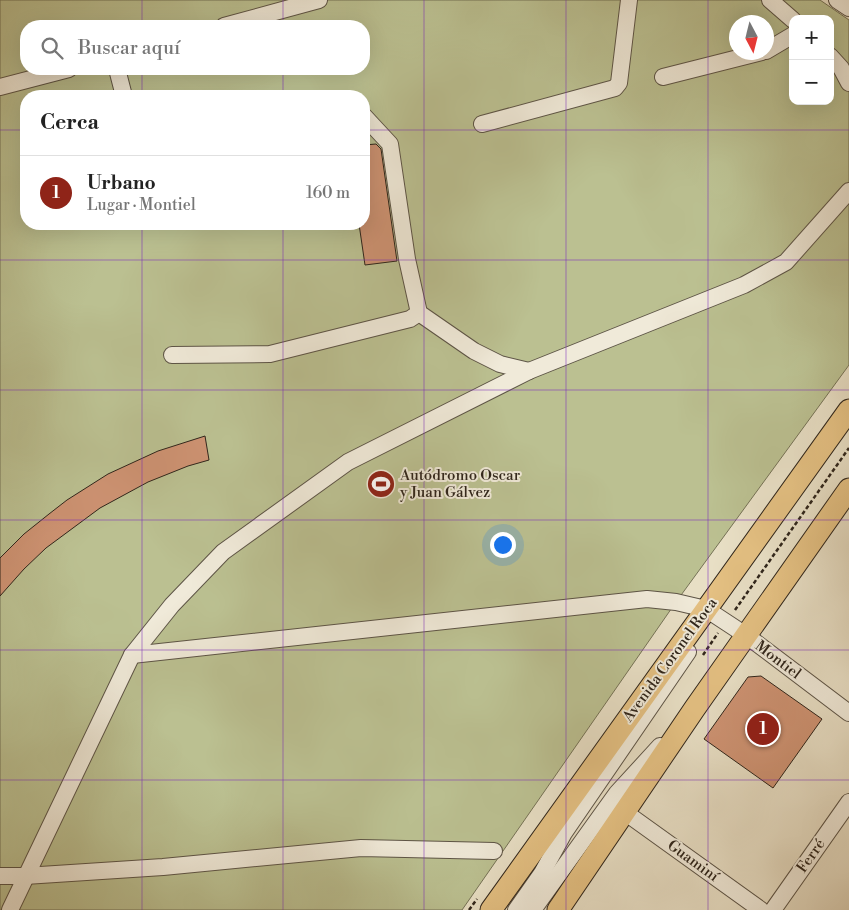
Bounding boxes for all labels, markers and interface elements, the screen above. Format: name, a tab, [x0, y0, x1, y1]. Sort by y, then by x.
north arrow	[729, 15, 774, 60]
map controls	[789, 15, 834, 105]
button: +	[789, 15, 834, 60]
search box	[20, 20, 370, 75]
icon: search	[38, 34, 66, 62]
text: Buscar aquí	[78, 36, 180, 60]
button: −	[789, 60, 834, 105]
text: Cerca	[40, 110, 99, 136]
text: Urbano	[87, 171, 156, 195]
text: 1	[52, 183, 60, 203]
text: 160 m	[306, 183, 350, 203]
text: Lugar · Montiel	[87, 195, 196, 215]
place label: Autódromo Oscar y Juan Gálvez	[399, 466, 521, 502]
sports icon: Autódromo Oscar y Juan Gálvez	[366, 469, 396, 499]
your location	[490, 532, 516, 558]
street label: Avenida Coronel Roca	[618, 594, 722, 727]
street label: Montiel	[751, 636, 805, 684]
pin: 1	[747, 710, 779, 748]
street label: Ferré	[793, 835, 829, 877]
street label: Guaminí	[663, 836, 723, 887]

